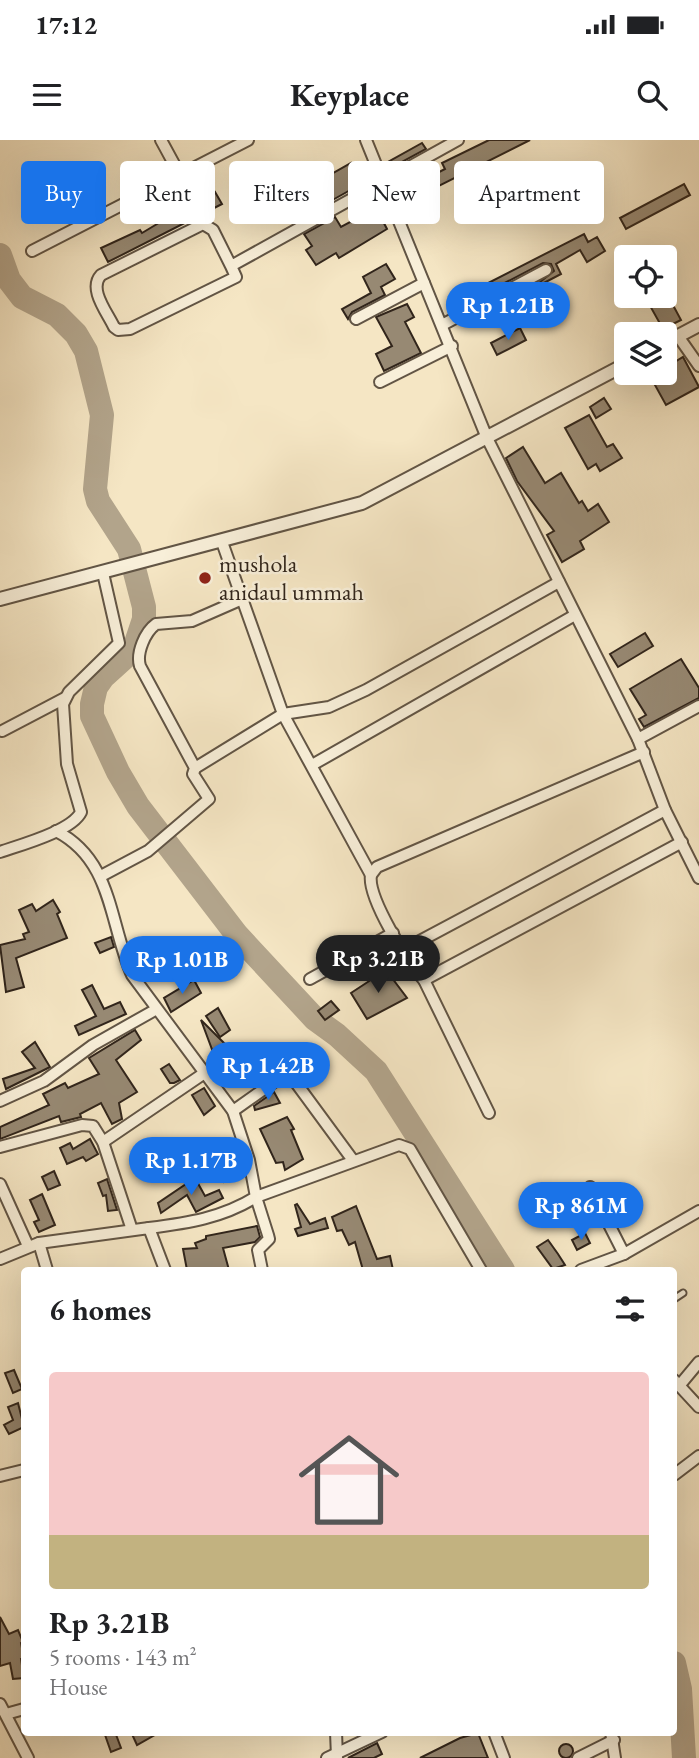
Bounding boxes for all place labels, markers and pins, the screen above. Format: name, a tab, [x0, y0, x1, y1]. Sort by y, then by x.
pin: Rp 1.21B	[436, 282, 580, 342]
place label: mushola anidaul ummah	[219, 548, 364, 607]
marker: mushola anidaul ummah	[197, 570, 213, 586]
pin: Rp 1.01B	[110, 936, 254, 996]
pin: Rp 3.21B	[306, 936, 450, 995]
pin: Rp 1.42B	[196, 1042, 340, 1102]
pin: Rp 1.17B	[119, 1138, 263, 1197]
pin: Rp 861M	[516, 1182, 646, 1242]

